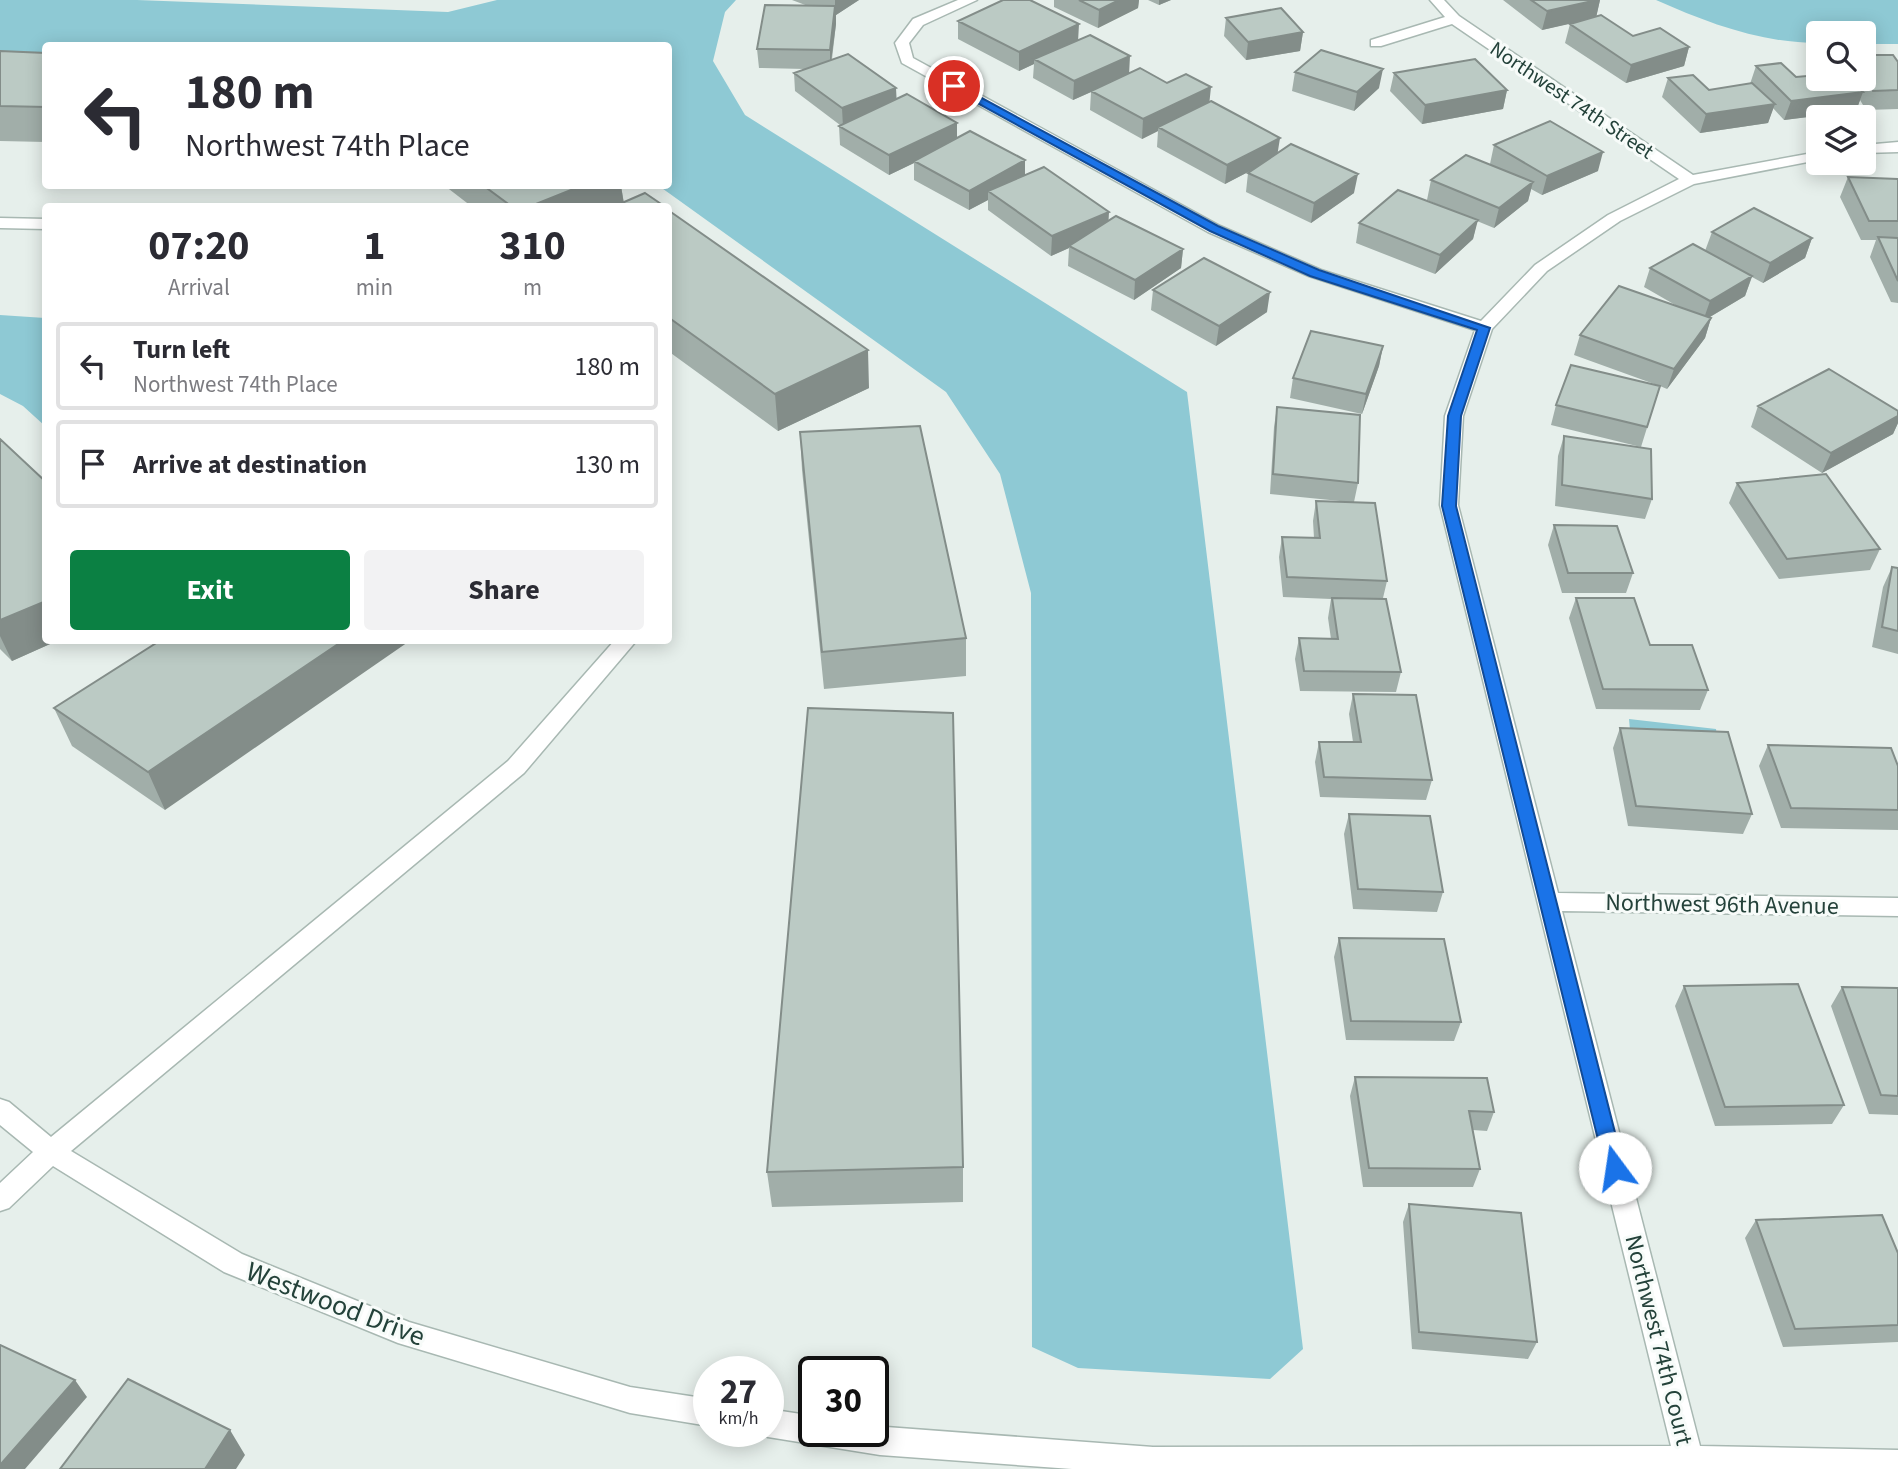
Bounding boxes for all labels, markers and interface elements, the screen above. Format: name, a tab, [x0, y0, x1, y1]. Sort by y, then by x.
map controls	[1806, 21, 1876, 175]
button: search	[1806, 21, 1876, 91]
street label: Northwest 74th Street	[1484, 34, 1660, 166]
pin	[924, 56, 984, 116]
text: 180 m	[185, 58, 314, 128]
icon: arrive	[935, 67, 973, 105]
icon: left	[70, 70, 161, 161]
button: layers	[1806, 105, 1876, 175]
text: Northwest 74th Place	[185, 123, 470, 169]
text: 07:20	[148, 216, 250, 276]
text: 1	[363, 216, 385, 276]
text: 310	[499, 216, 566, 276]
text: Arrival	[168, 271, 230, 304]
text: min	[356, 271, 393, 304]
text: m	[523, 271, 542, 304]
text: Turn left	[133, 331, 230, 368]
icon: left	[74, 347, 112, 385]
text: 180 m	[574, 348, 640, 385]
text: Northwest 74th Place	[133, 368, 338, 401]
icon: arrive	[74, 445, 112, 483]
text: Arrive at destination	[133, 446, 367, 483]
text: 130 m	[574, 446, 640, 483]
button: Exit	[70, 550, 350, 630]
button: Share	[364, 550, 644, 630]
street label: Northwest 96th Avenue	[1605, 885, 1839, 924]
position arrow	[1578, 1131, 1652, 1205]
street label: Northwest 74th Court	[1615, 1231, 1702, 1449]
street label: Westwood Drive	[240, 1251, 431, 1356]
speed limit sign: 30	[798, 1356, 889, 1447]
text: 27	[720, 1367, 757, 1417]
text: km/h	[719, 1406, 758, 1431]

